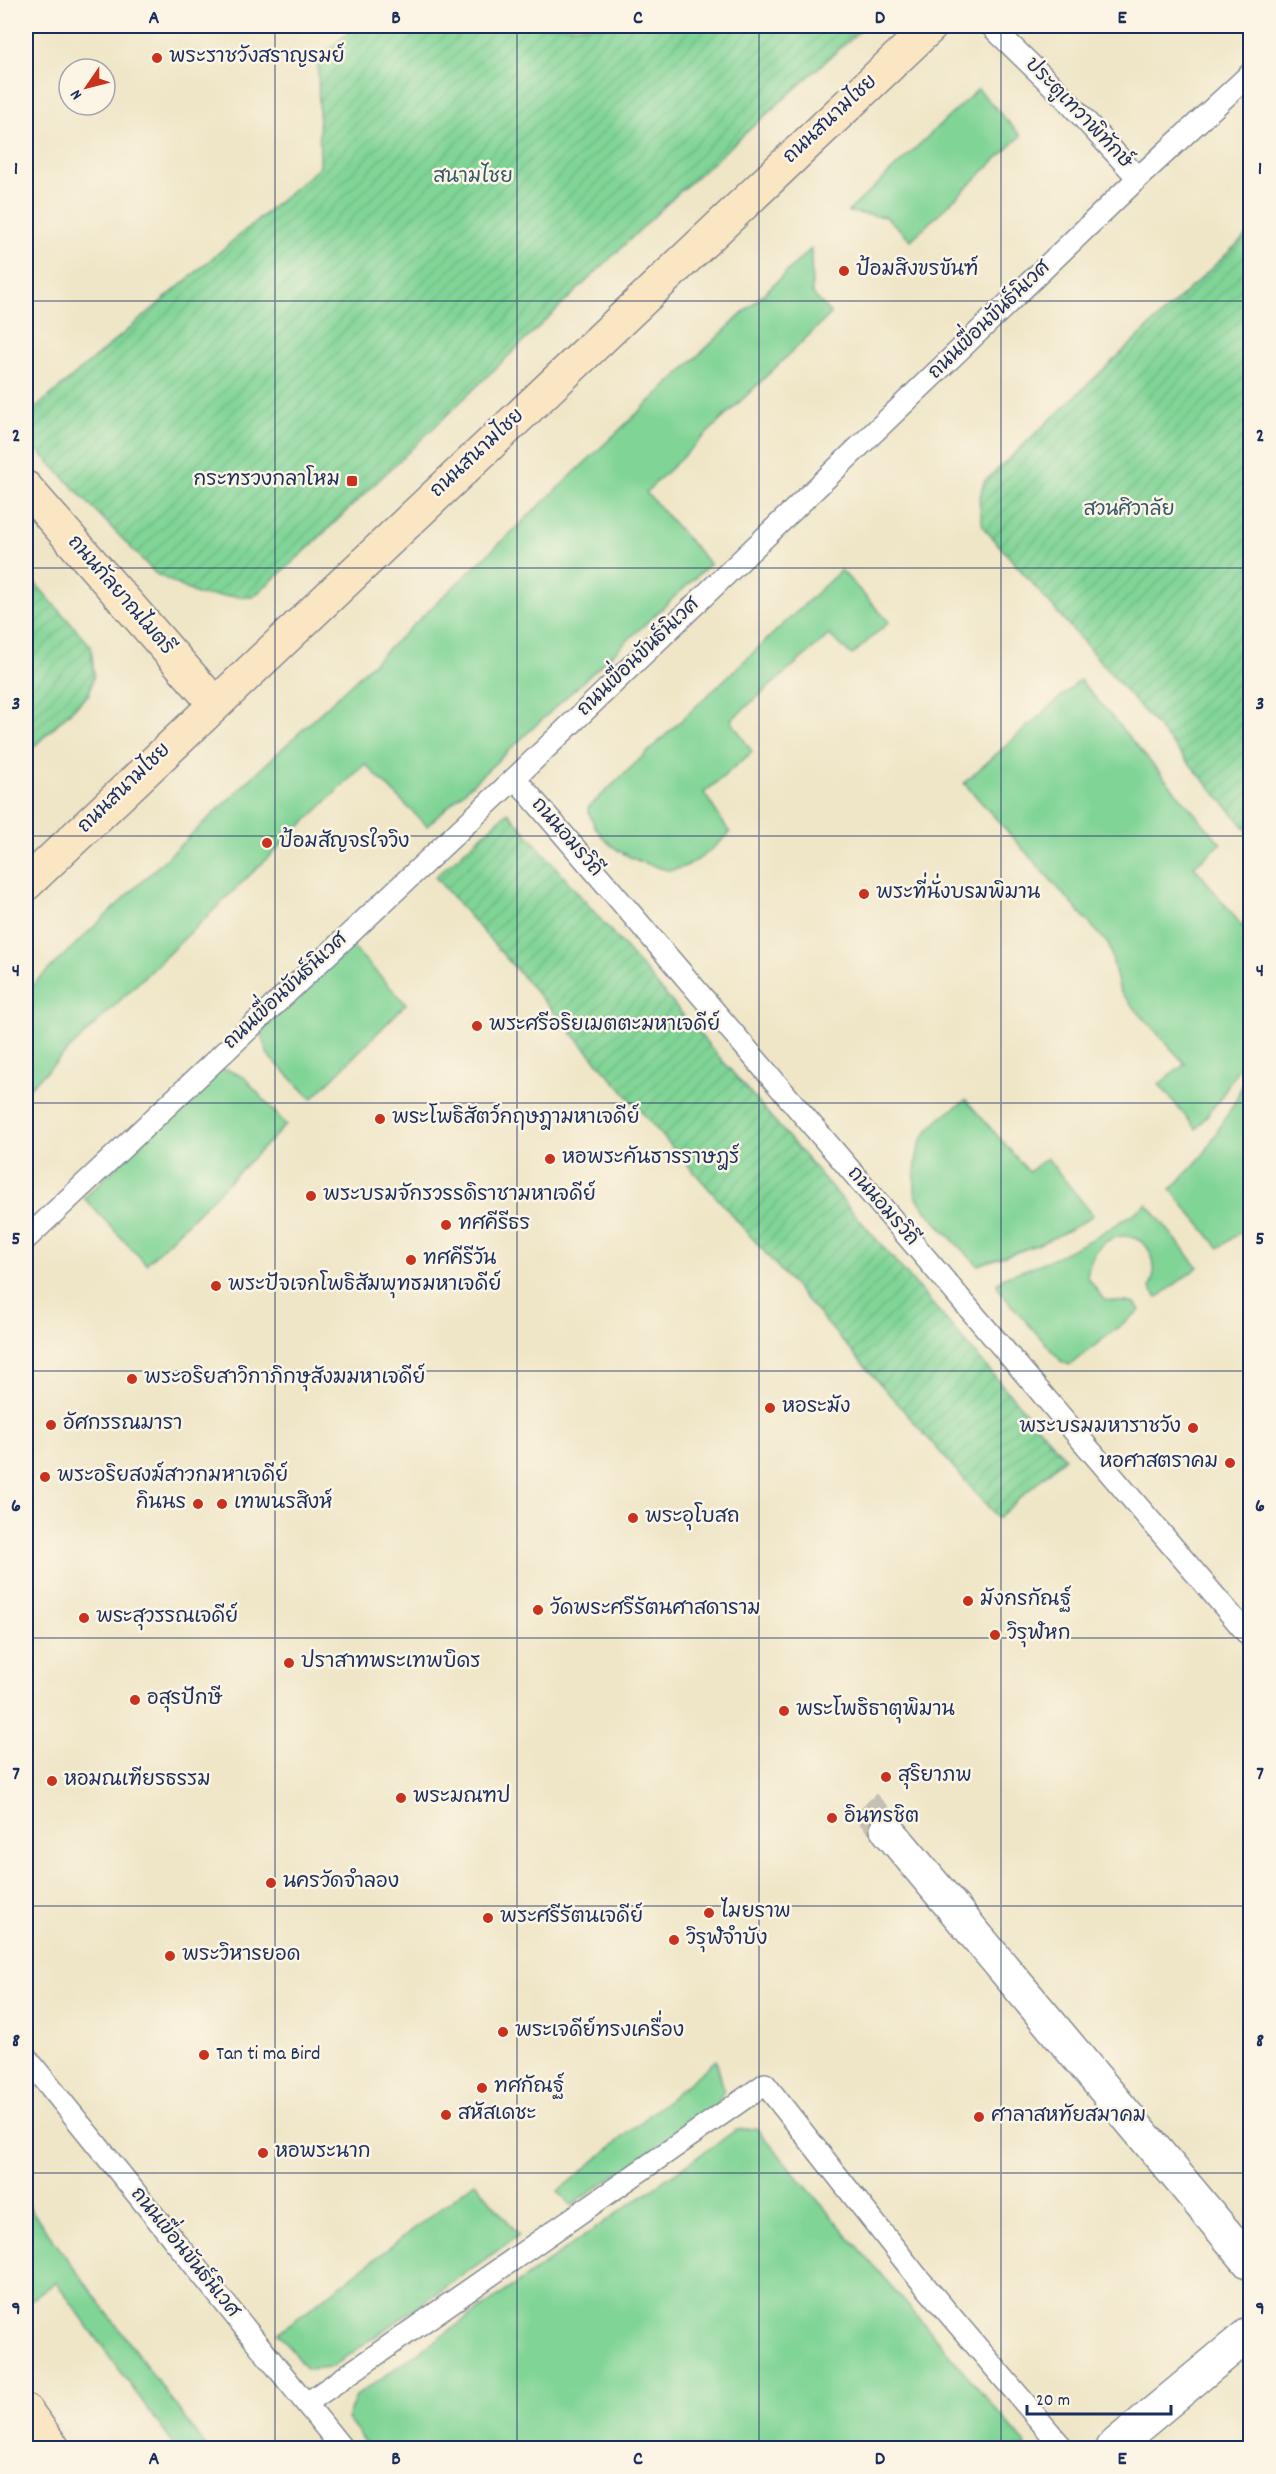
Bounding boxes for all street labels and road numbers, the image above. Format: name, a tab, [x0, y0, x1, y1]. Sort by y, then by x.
street label: ประตูเทวาพิทักษ์	[1017, 51, 1141, 177]
street label: ถนนสนามไชย	[776, 68, 884, 171]
street label: ถนนเขื่อนขันธ์นิเวศ	[917, 249, 1058, 387]
street label: ถนนสนามไชย	[423, 402, 531, 505]
street label: ถนนกัลยาณไมตรี	[60, 529, 182, 662]
street label: ถนนเขื่อนขันธ์นิเวศ	[566, 586, 707, 724]
street label: ถนนสนามไชย	[71, 736, 178, 841]
street label: ถนนอมรวิถี	[524, 792, 609, 884]
street label: ถนนเขื่อนขันธ์นิเวศ	[212, 920, 355, 1057]
street label: ถนนอมรวิถี	[840, 1161, 925, 1253]
street label: ถนนเขื่อนขันธ์นิเวศ	[123, 2177, 252, 2325]

